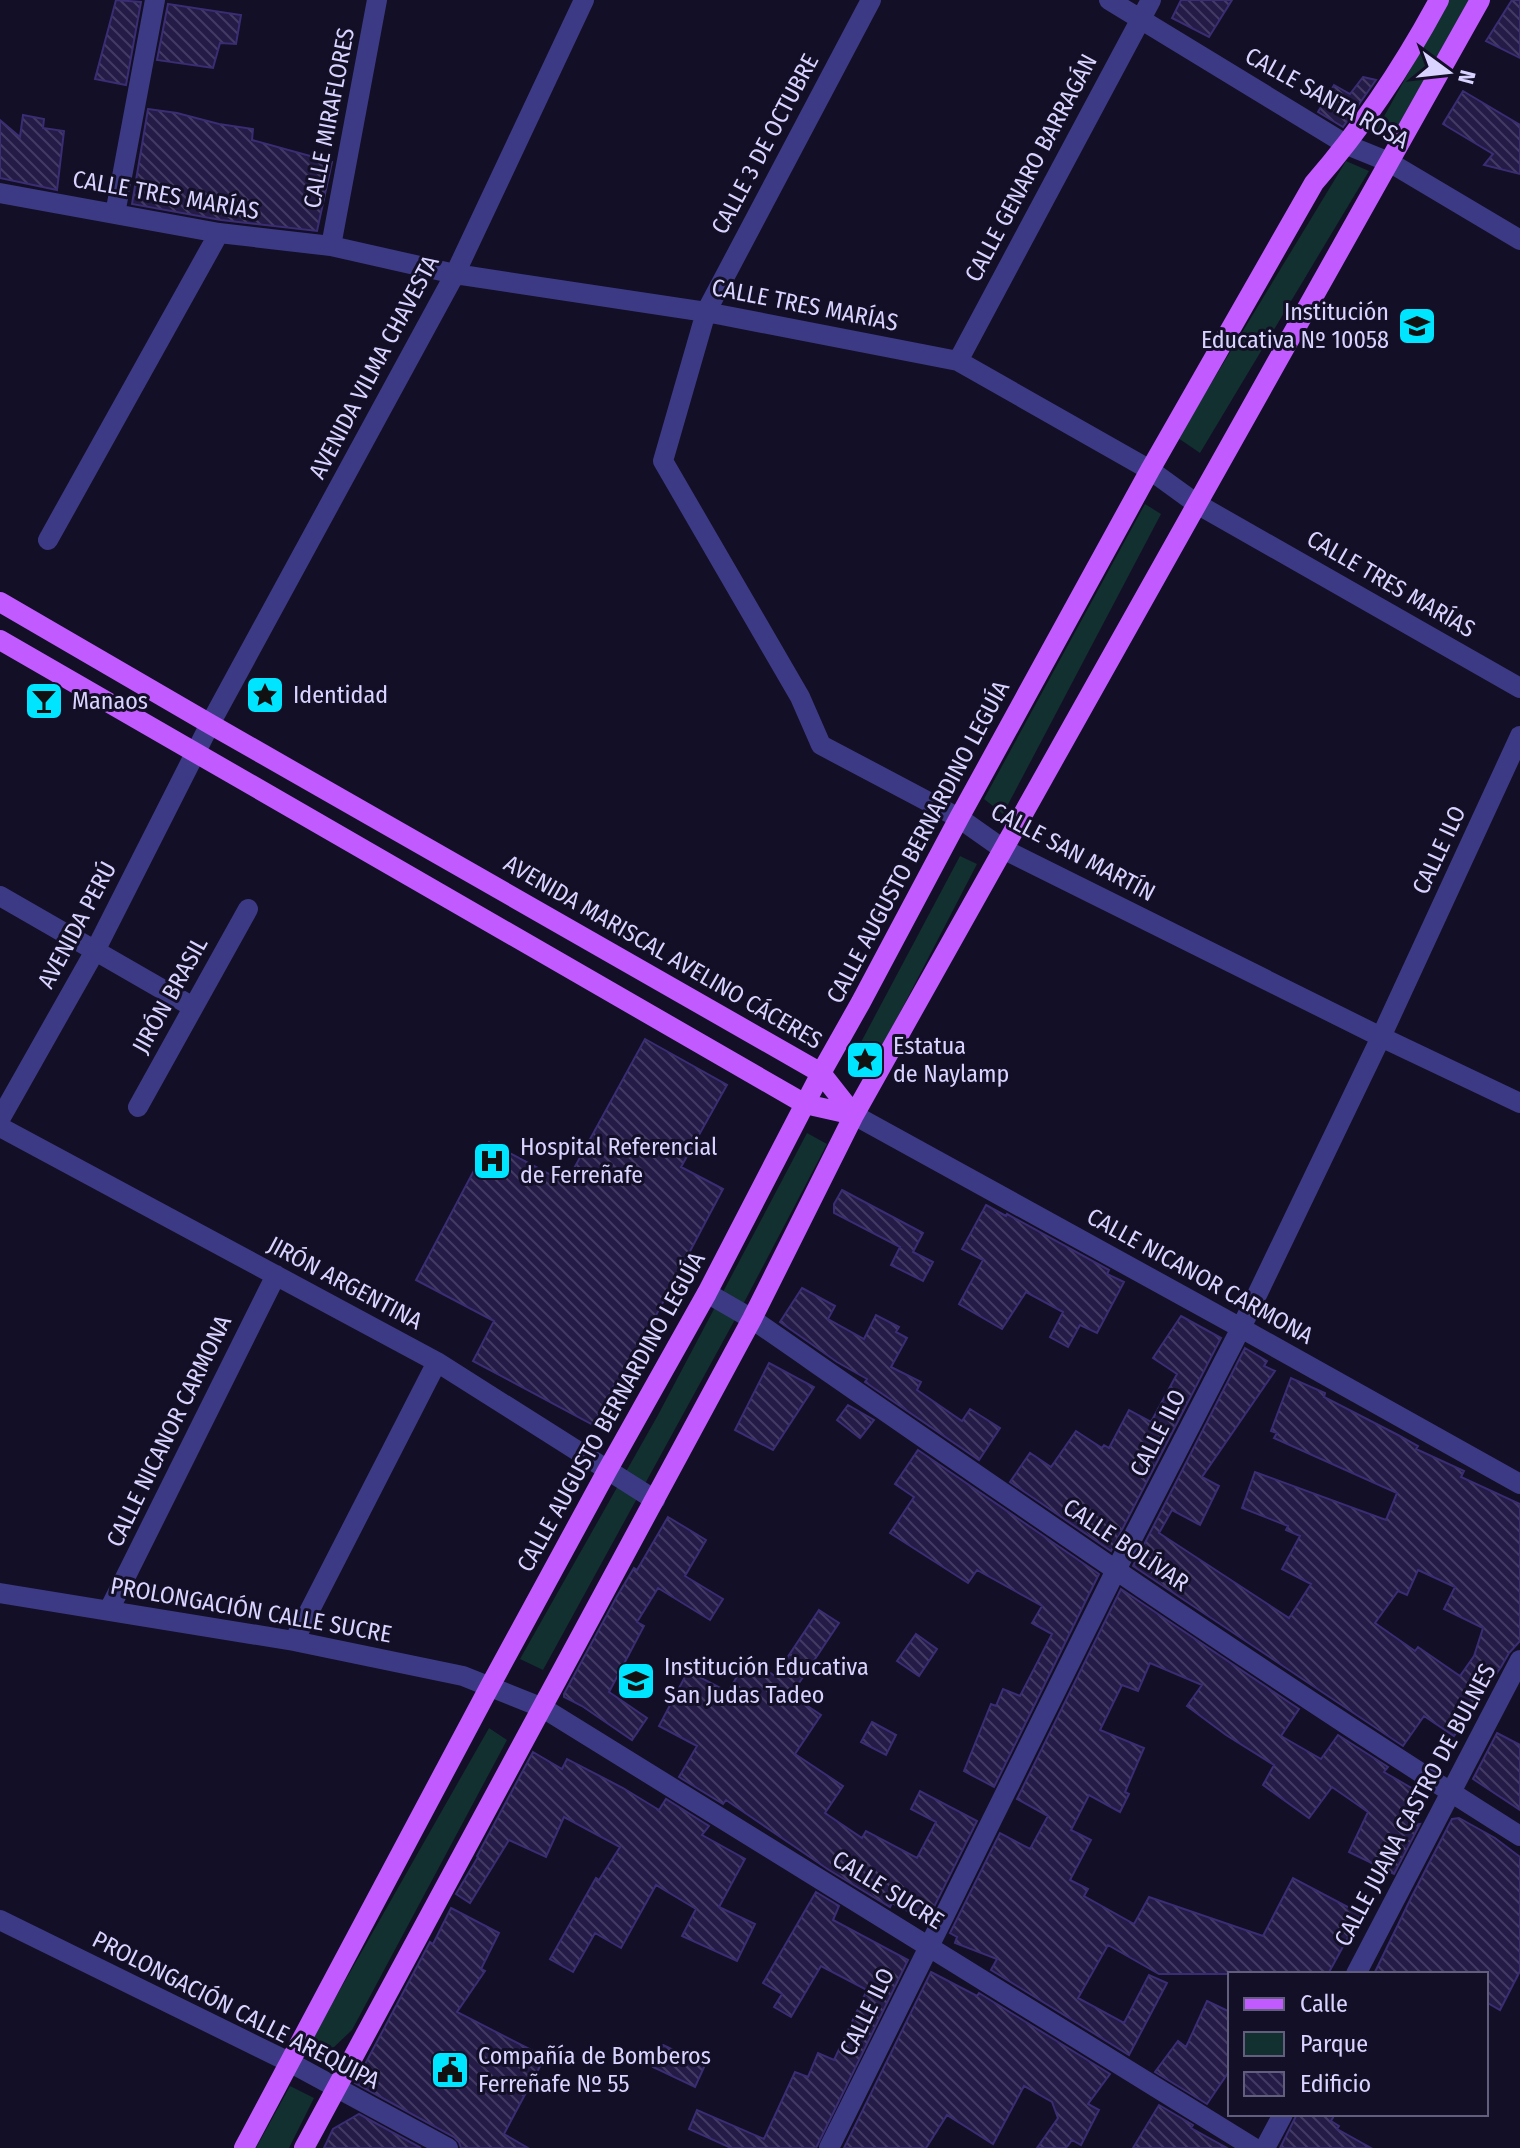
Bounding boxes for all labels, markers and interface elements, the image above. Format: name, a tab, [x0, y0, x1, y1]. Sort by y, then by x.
street label: CALLE MIRAFLORES	[298, 25, 360, 211]
north arrow	[1408, 32, 1488, 112]
street label: CALLE SANTA ROSA	[1240, 42, 1414, 155]
street label: CALLE 3 DE OCTUBRE	[706, 49, 824, 239]
street label: CALLE GENARO BARRAGÁN	[958, 49, 1103, 287]
text: N	[1452, 67, 1482, 87]
street label: CALLE TRES MARÍAS	[70, 164, 262, 225]
street label: AVENIDA VILMA CHAVESTA	[303, 250, 445, 483]
street label: CALLE TRES MARÍAS	[709, 272, 901, 337]
place label: Institución Educativa Nº 10058	[1201, 298, 1389, 354]
school or university icon: Institución Educativa Nº 10058	[1396, 305, 1438, 347]
street label: CALLE TRES MARÍAS	[1302, 524, 1480, 643]
place icon: Identidad	[244, 674, 286, 716]
street label: CALLE AUGUSTO BERNARDINO LEGUÍA	[820, 675, 1015, 1008]
bar icon: Manaos	[23, 680, 65, 722]
place label: Identidad	[293, 681, 388, 709]
place label: Manaos	[72, 687, 148, 715]
street label: CALLE SAN MARTÍN	[986, 796, 1160, 907]
street label: CALLE ILO	[1406, 802, 1472, 898]
street label: AVENIDA MARISCAL AVELINO CÁCERES	[499, 848, 828, 1055]
street label: AVENIDA PERÚ	[31, 856, 122, 993]
street label: JIRÓN BRASIL	[127, 932, 214, 1058]
place label: Estatua de Naylamp	[893, 1032, 1009, 1088]
place icon: Estatua de Naylamp	[844, 1039, 886, 1081]
place label: Hospital Referencial de Ferreñafe	[520, 1133, 717, 1189]
hospital icon: Hospital Referencial de Ferreñafe	[471, 1140, 513, 1182]
street label: CALLE NICANOR CARMONA	[1082, 1202, 1318, 1350]
street label: JIRÓN ARGENTINA	[263, 1231, 427, 1336]
street label: CALLE AUGUSTO BERNARDINO LEGUÍA	[510, 1246, 711, 1577]
street label: CALLE NICANOR CARMONA	[101, 1310, 237, 1551]
street label: CALLE ILO	[1124, 1385, 1192, 1481]
street label: CALLE BOLÍVAR	[1058, 1492, 1195, 1597]
street label: PROLONGACIÓN CALLE SUCRE	[108, 1571, 394, 1649]
place label: Institución Educativa San Judas Tadeo	[664, 1653, 869, 1709]
street label: CALLE JUANA CASTRO DE BULNES	[1328, 1659, 1502, 1951]
school or university icon: Institución Educativa San Judas Tadeo	[615, 1660, 657, 1702]
street label: CALLE SUCRE	[827, 1845, 949, 1935]
street label: PROLONGACIÓN CALLE AREQUIPA	[88, 1925, 385, 2095]
street label: CALLE ILO	[834, 1964, 900, 2060]
legend	[1228, 1972, 1488, 2116]
text: Calle	[1300, 1990, 1348, 2018]
text: Parque	[1300, 2030, 1368, 2058]
place label: Compañía de Bomberos Ferreñafe Nº 55	[478, 2042, 711, 2098]
public building icon: Compañía de Bomberos Ferreñafe Nº 55	[429, 2049, 471, 2091]
text: Edificio	[1300, 2070, 1371, 2098]

